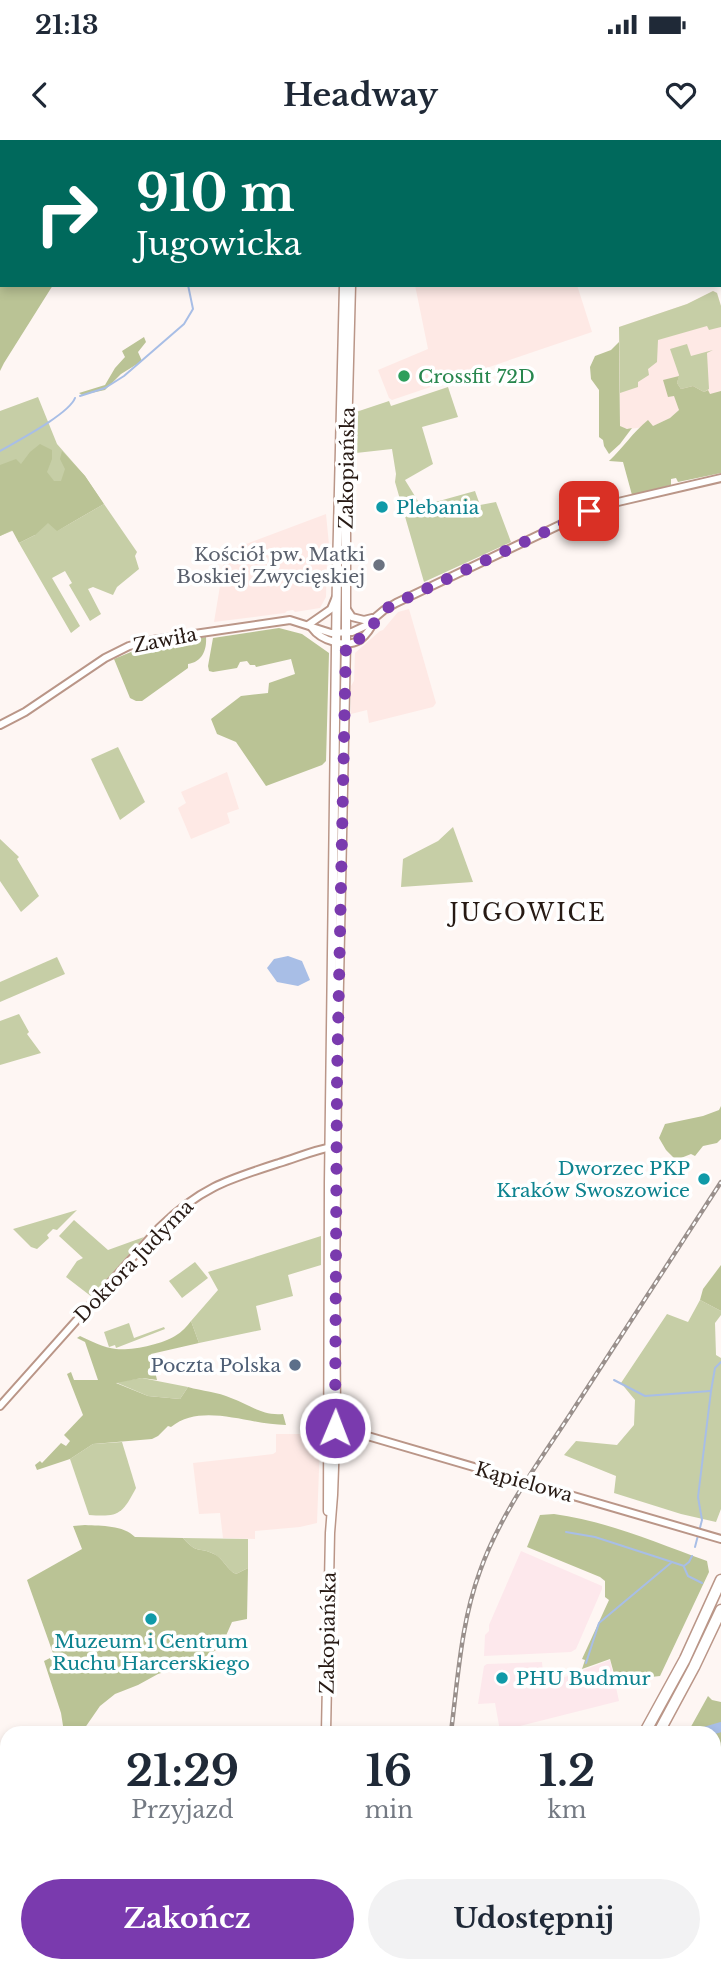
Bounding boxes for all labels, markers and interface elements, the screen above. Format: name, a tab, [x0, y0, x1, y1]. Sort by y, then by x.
text: 21:13	[35, 9, 99, 41]
text: Headway	[283, 75, 438, 115]
icon: back	[21, 76, 59, 114]
icon: heart	[662, 76, 700, 114]
text: 910 m	[136, 163, 295, 224]
icon: right	[21, 168, 112, 259]
text: Jugowicka	[136, 224, 301, 264]
place label: Crossfit 72D	[418, 365, 535, 388]
marker: Crossfit 72D	[396, 368, 412, 384]
street label: Zakopiańska	[334, 406, 360, 529]
pin	[559, 481, 619, 541]
icon: arrive	[570, 492, 608, 530]
place label: Plebania	[396, 496, 480, 519]
marker: Plebania	[374, 499, 390, 515]
place label: Kościół pw. Matki Boskiej Zwycięskiej	[176, 543, 366, 588]
marker: Kościół pw. Matki Boskiej Zwycięskiej	[371, 557, 387, 573]
street label: Zawiła	[131, 622, 199, 657]
district label: JUGOWICE	[446, 899, 607, 927]
place label: Dworzec PKP Kraków Swoszowice	[496, 1157, 690, 1202]
marker: Dworzec PKP Kraków Swoszowice	[696, 1171, 712, 1187]
street label: Doktora Judyma	[70, 1195, 198, 1327]
place label: Poczta Polska	[150, 1354, 281, 1377]
marker: Poczta Polska	[287, 1357, 303, 1373]
position arrow	[298, 1391, 372, 1465]
street label: Kąpielowa	[473, 1457, 576, 1507]
street label: Zakopiańska	[315, 1571, 341, 1694]
marker: Muzeum i Centrum Ruchu Harcerskiego	[143, 1611, 159, 1627]
place label: Muzeum i Centrum Ruchu Harcerskiego	[52, 1630, 250, 1675]
place label: PHU Budmur	[516, 1667, 651, 1690]
marker: PHU Budmur	[494, 1670, 510, 1686]
text: 21:29	[126, 1745, 239, 1797]
text: 16	[366, 1745, 412, 1797]
text: 1.2	[539, 1745, 595, 1797]
text: Przyjazd	[131, 1796, 234, 1824]
text: min	[365, 1796, 413, 1824]
text: km	[548, 1796, 586, 1824]
button: Zakończ	[21, 1879, 354, 1959]
button: Udostępnij	[368, 1879, 700, 1959]

